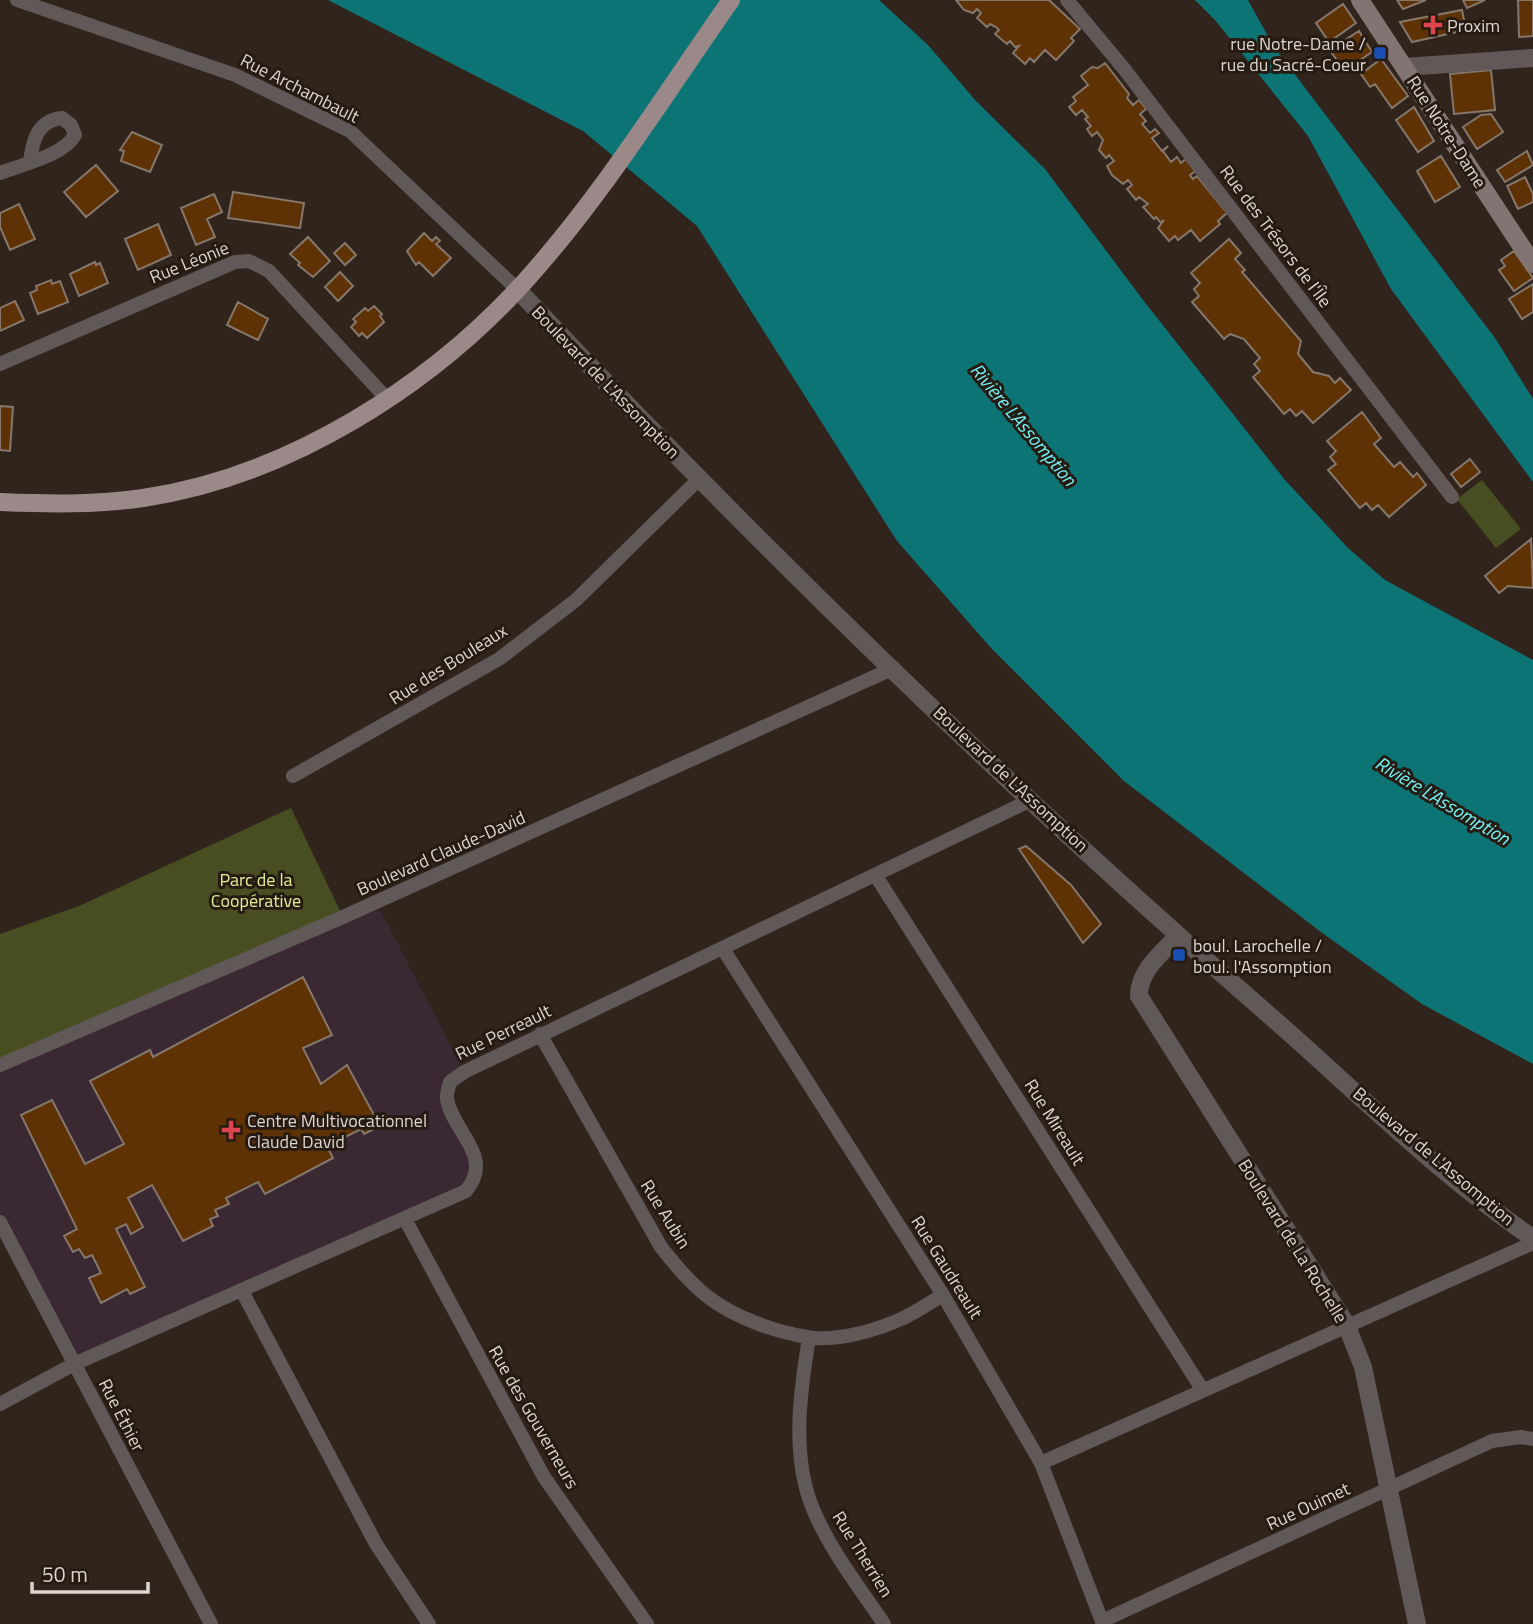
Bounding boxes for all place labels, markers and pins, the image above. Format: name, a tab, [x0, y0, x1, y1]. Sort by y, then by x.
place label: Proxim	[1447, 12, 1500, 39]
marker: Proxim	[1425, 17, 1441, 33]
place label: rue Notre-Dame / rue du Sacré-Coeur	[1220, 30, 1366, 78]
marker: rue Notre-Dame / rue du Sacré-Coeur	[1372, 45, 1388, 61]
place label: boul. Larochelle / boul. l'Assomption	[1193, 932, 1332, 980]
marker: boul. Larochelle / boul. l'Assomption	[1171, 947, 1187, 963]
place label: Centre Multivocationnel Claude David	[247, 1107, 427, 1155]
marker: Centre Multivocationnel Claude David	[221, 1120, 241, 1140]

